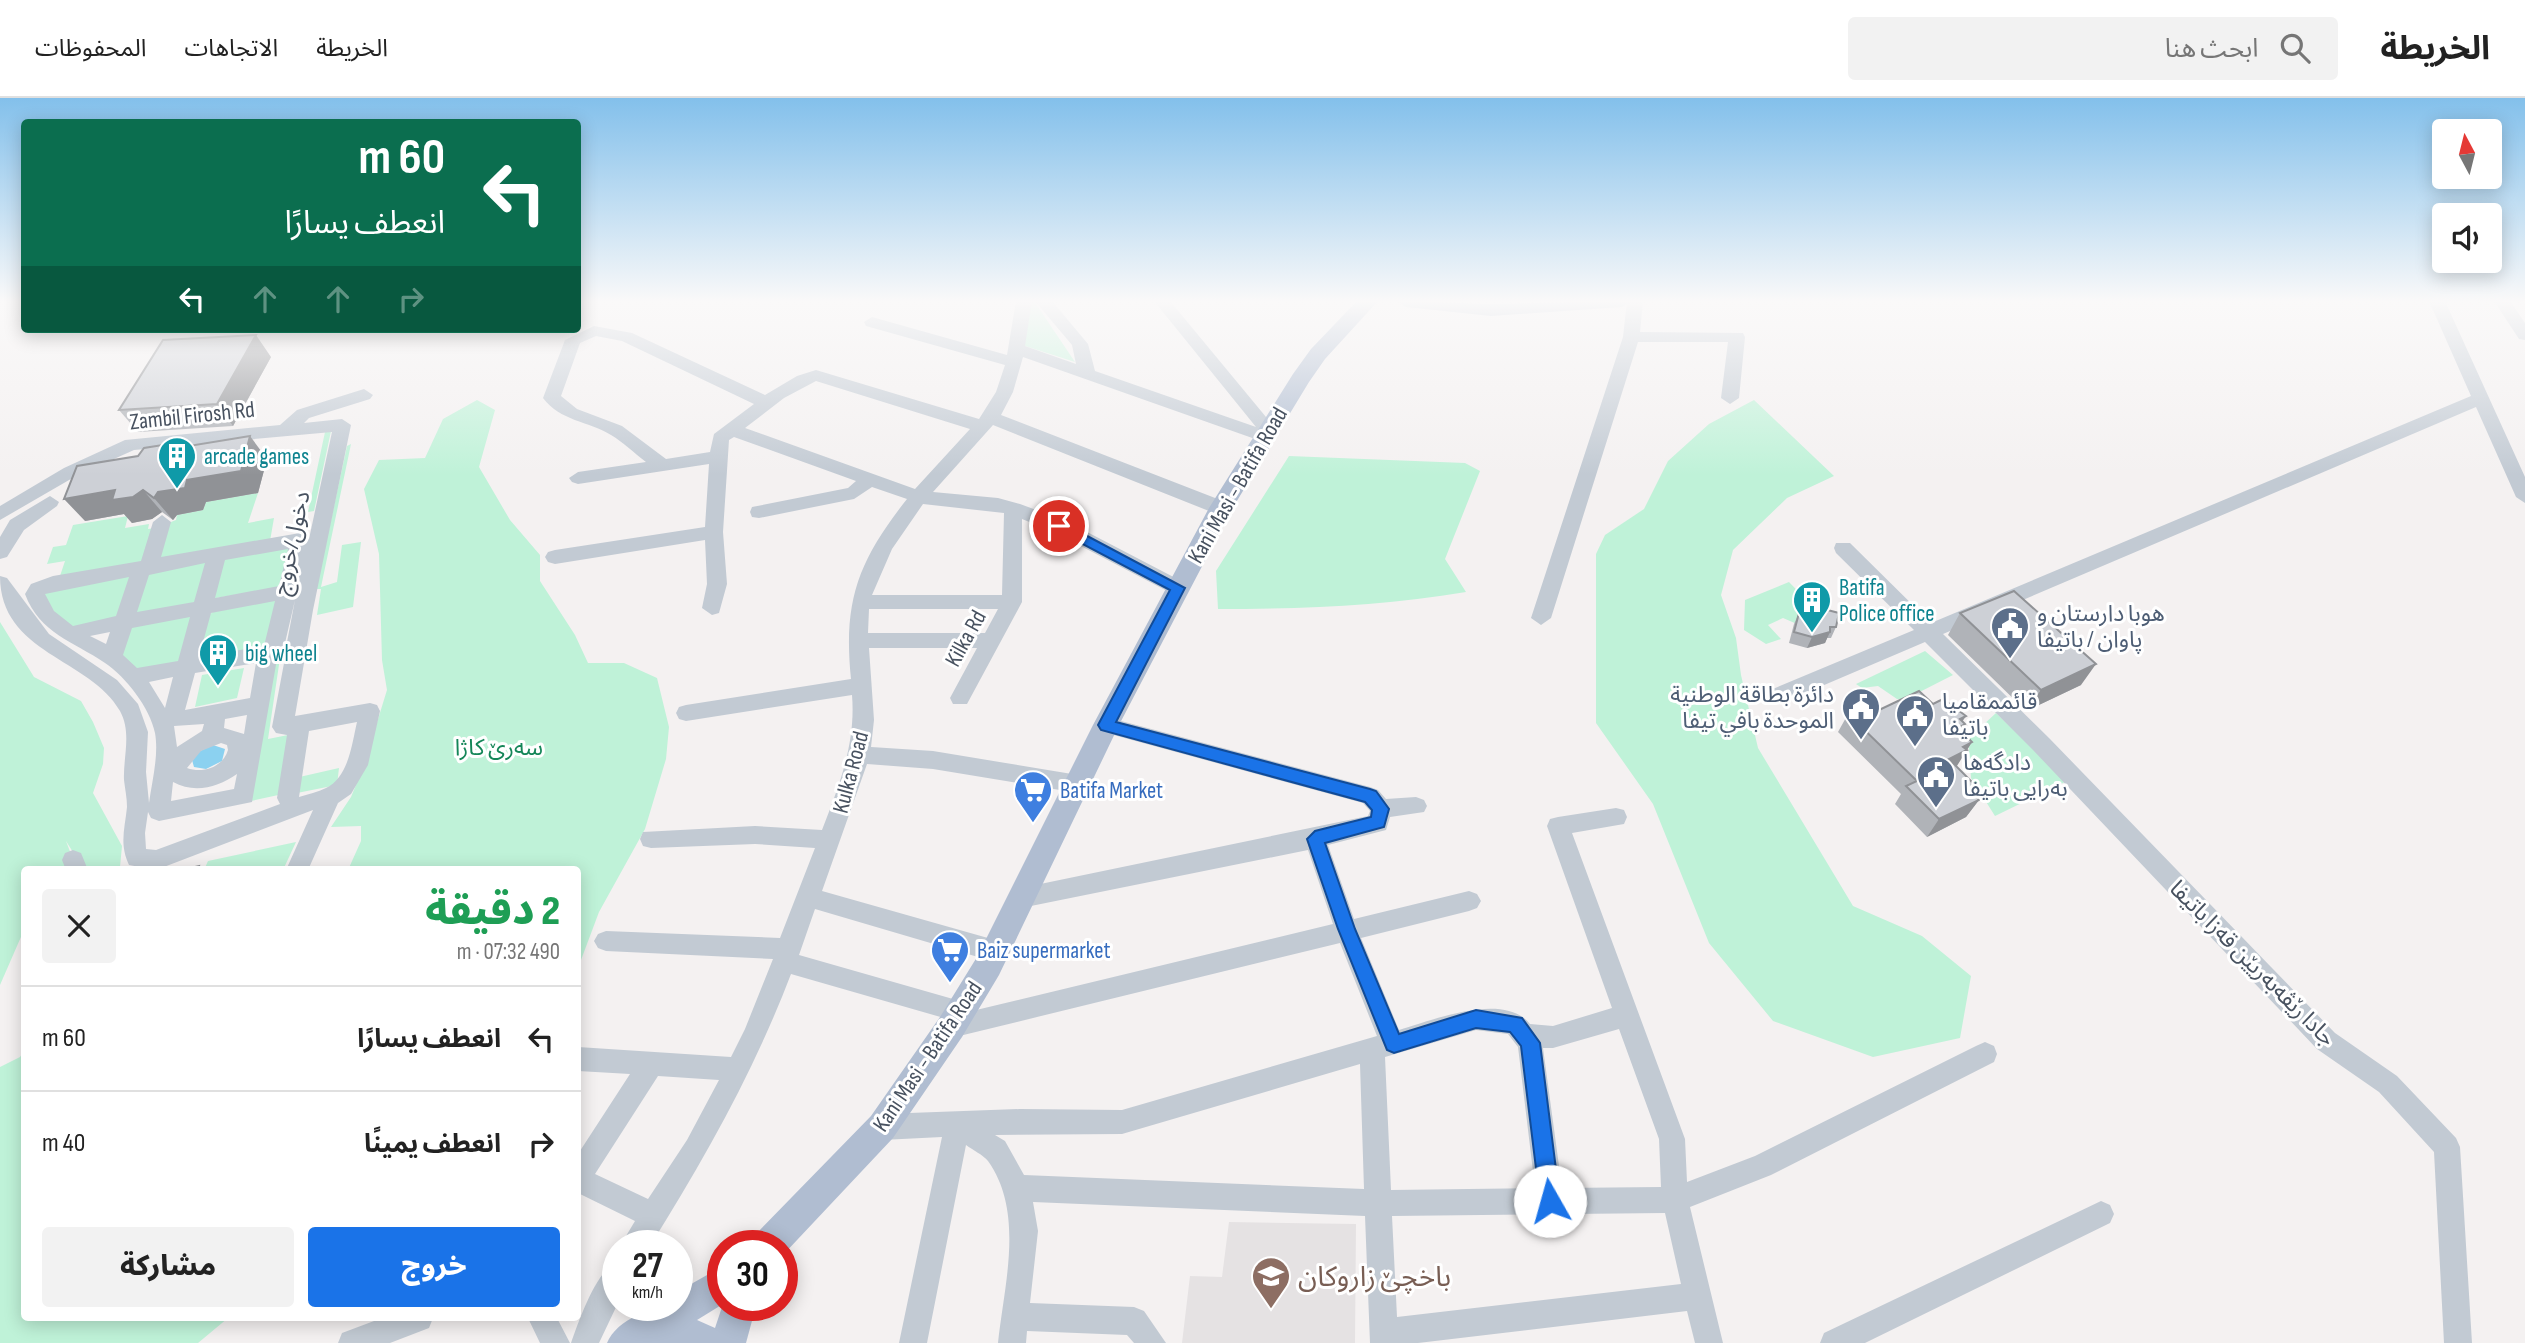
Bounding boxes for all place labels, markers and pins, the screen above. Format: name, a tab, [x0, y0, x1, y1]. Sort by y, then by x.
building icon: arcade games	[156, 435, 198, 490]
place label: arcade games	[204, 443, 309, 471]
pin	[1029, 496, 1089, 556]
place label: Batifa Police office	[1839, 574, 1935, 628]
building icon: Batifa Police office	[1791, 579, 1833, 634]
place label: هوبا دارستان و پاوان / باتيفا	[2037, 600, 2165, 654]
public building icon: هوبا دارستان و پاوان / باتيفا	[1989, 605, 2031, 660]
building icon: big wheel	[197, 632, 239, 687]
place label: big wheel	[245, 640, 317, 668]
place label: دائرة بطاقة الوطنية الموحدة بافي تيفا	[1670, 681, 1834, 737]
public building icon: دائرة بطاقة الوطنية الموحدة بافي تيفا	[1840, 686, 1882, 741]
place label: قائممقاميا باتيفا	[1942, 688, 2037, 742]
public building icon: قائممقاميا باتيفا	[1894, 693, 1936, 748]
place label: دادگه‌ها به‌رايى باتيفا	[1963, 749, 2068, 803]
public building icon: دادگه‌ها به‌رايى باتيفا	[1915, 754, 1957, 809]
supermarket icon: Batifa Market	[1012, 769, 1054, 824]
place label: Batifa Market	[1060, 777, 1163, 805]
supermarket icon: Baiz supermarket	[929, 929, 971, 984]
place label: Baiz supermarket	[977, 937, 1110, 965]
school or university icon: باخچێ زاروکان	[1250, 1255, 1292, 1310]
place label: باخچێ زاروکان	[1298, 1261, 1451, 1294]

